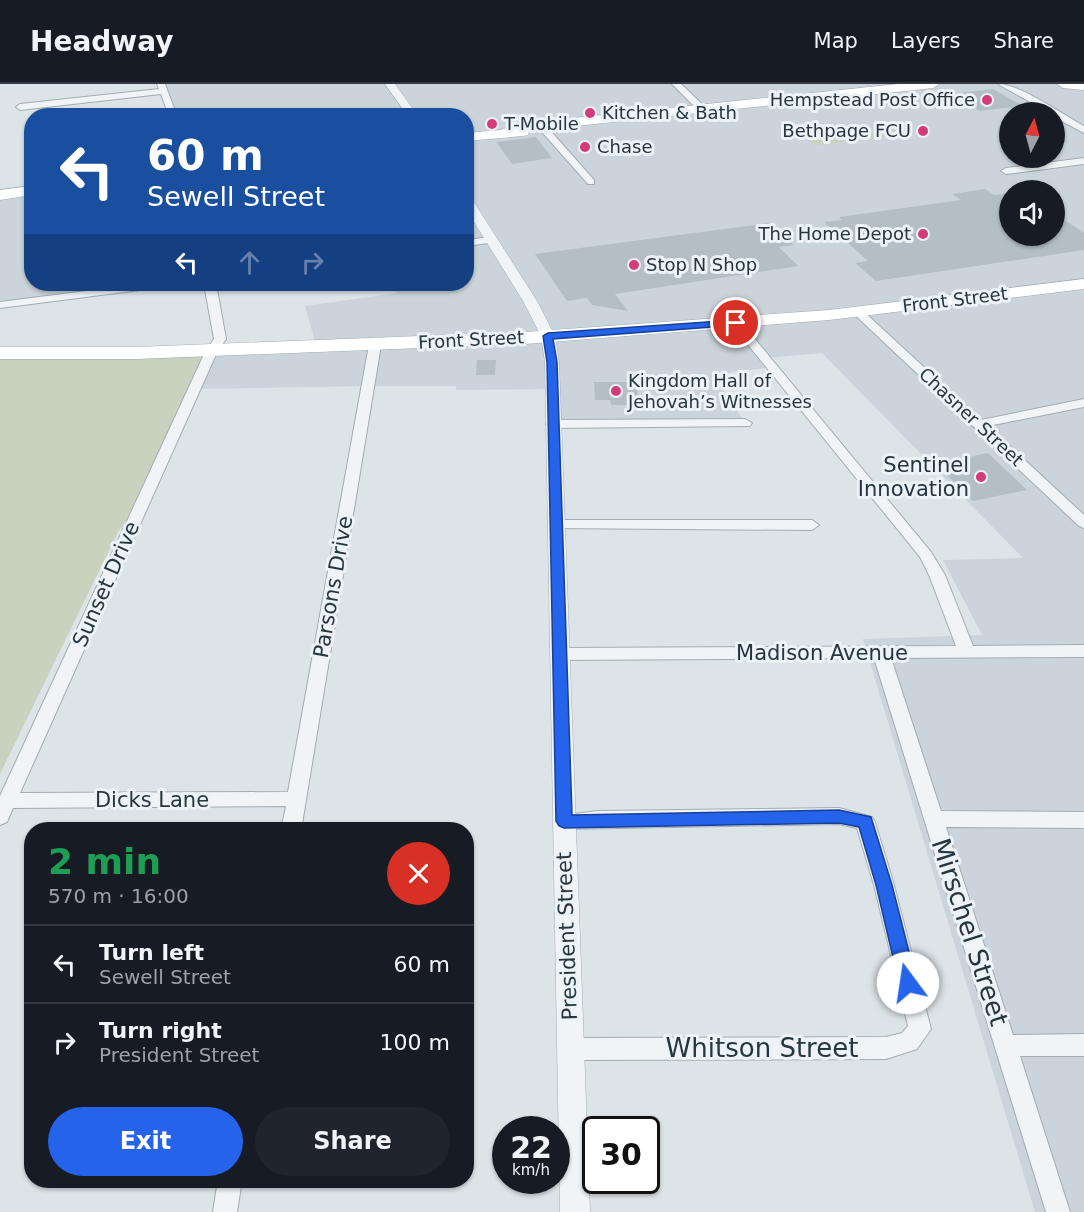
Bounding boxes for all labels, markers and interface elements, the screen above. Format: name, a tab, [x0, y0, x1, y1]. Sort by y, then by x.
text: Headway	[30, 25, 174, 58]
text: Map	[814, 29, 858, 53]
text: Layers	[891, 29, 960, 53]
text: Share	[993, 29, 1054, 53]
place label: Hempstead Post Office	[770, 89, 975, 110]
marker: Hempstead Post Office	[980, 93, 994, 107]
place label: Kitchen & Bath	[602, 102, 737, 123]
north arrow	[999, 102, 1065, 168]
map controls	[999, 102, 1065, 246]
marker: Kitchen & Bath	[583, 106, 597, 120]
place label: T-Mobile	[503, 113, 579, 134]
marker: T-Mobile	[485, 117, 499, 131]
place label: Bethpage FCU	[782, 120, 911, 141]
marker: Bethpage FCU	[916, 124, 930, 138]
text: 60 m	[147, 131, 264, 180]
icon: left	[48, 132, 126, 210]
place label: Chase	[597, 136, 652, 157]
marker: Chase	[578, 140, 592, 154]
button: sound	[999, 180, 1065, 246]
text: Sewell Street	[147, 181, 325, 212]
place label: The Home Depot	[757, 223, 911, 244]
marker: The Home Depot	[916, 227, 930, 241]
icon: left	[170, 246, 203, 279]
icon: ahead	[233, 246, 266, 279]
icon: right	[296, 246, 329, 279]
place label: Stop N Shop	[646, 254, 757, 275]
marker: Stop N Shop	[627, 258, 641, 272]
street label: Front Street	[901, 283, 1009, 316]
pin	[710, 297, 761, 348]
icon: arrive	[719, 306, 752, 339]
street label: Front Street	[418, 326, 524, 353]
street label: Chasner Street	[915, 363, 1028, 470]
place label: Kingdom Hall of Jehovah’s Witnesses	[627, 370, 812, 412]
marker: Kingdom Hall of Jehovah’s Witnesses	[609, 384, 623, 398]
place label: Sentinel Innovation	[858, 453, 969, 501]
marker: Sentinel Innovation	[974, 470, 988, 484]
street label: Parsons Drive	[309, 514, 357, 660]
street label: Sunset Drive	[68, 518, 144, 650]
street label: Madison Avenue	[736, 641, 908, 665]
street label: Dicks Lane	[95, 788, 209, 812]
street label: Mirschel Street	[926, 835, 1014, 1029]
text: 2 min	[48, 841, 161, 882]
button: close	[387, 842, 450, 905]
street label: President Street	[552, 851, 582, 1021]
text: 570 m · 16:00	[48, 884, 189, 908]
text: Turn left	[99, 940, 204, 965]
icon: left	[48, 948, 81, 981]
position arrow	[876, 951, 940, 1015]
text: 60 m	[394, 952, 450, 977]
text: Sewell Street	[99, 965, 231, 989]
text: Turn right	[99, 1018, 222, 1043]
icon: right	[48, 1026, 81, 1059]
text: 100 m	[380, 1030, 450, 1055]
street label: Whitson Street	[666, 1033, 858, 1063]
text: President Street	[99, 1043, 259, 1067]
button: Exit	[48, 1107, 243, 1176]
button: Share	[255, 1107, 450, 1176]
speed limit sign: 30	[582, 1116, 660, 1194]
text: 22	[510, 1130, 552, 1165]
text: km/h	[512, 1161, 550, 1179]

